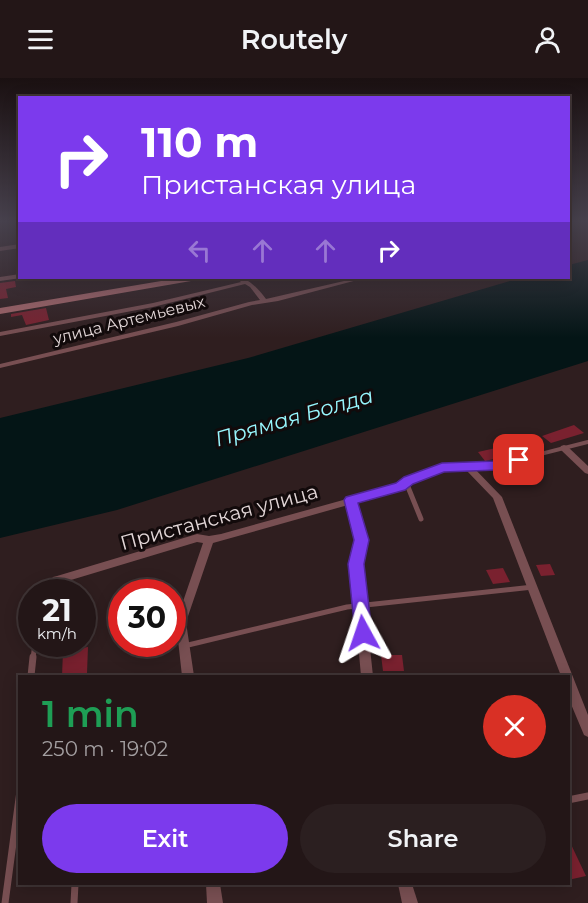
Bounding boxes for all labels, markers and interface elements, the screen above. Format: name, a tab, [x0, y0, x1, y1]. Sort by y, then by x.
icon: menu	[24, 23, 57, 56]
text: Routely	[241, 23, 347, 56]
icon: person	[531, 23, 564, 56]
text: 110 m	[141, 116, 258, 168]
icon: right	[42, 120, 120, 198]
text: Пристанская улица	[141, 168, 416, 201]
icon: left	[183, 234, 216, 267]
icon: ahead	[246, 234, 279, 267]
icon: ahead	[309, 234, 342, 267]
icon: right	[372, 234, 405, 267]
street label: улица Артемьевых	[50, 292, 208, 348]
water label: Прямая Болда	[212, 382, 376, 452]
pin	[493, 434, 544, 485]
icon: arrive	[502, 443, 535, 476]
street label: Пристанская улица	[117, 479, 321, 555]
speed limit sign: 30	[108, 579, 186, 657]
text: 21	[42, 592, 72, 629]
position arrow	[331, 601, 395, 665]
text: km/h	[37, 624, 77, 643]
text: 1 min	[42, 692, 139, 736]
button: close	[483, 695, 546, 758]
text: 250 m · 19:02	[42, 737, 168, 761]
button: Exit	[42, 804, 288, 873]
button: Share	[300, 804, 546, 873]

